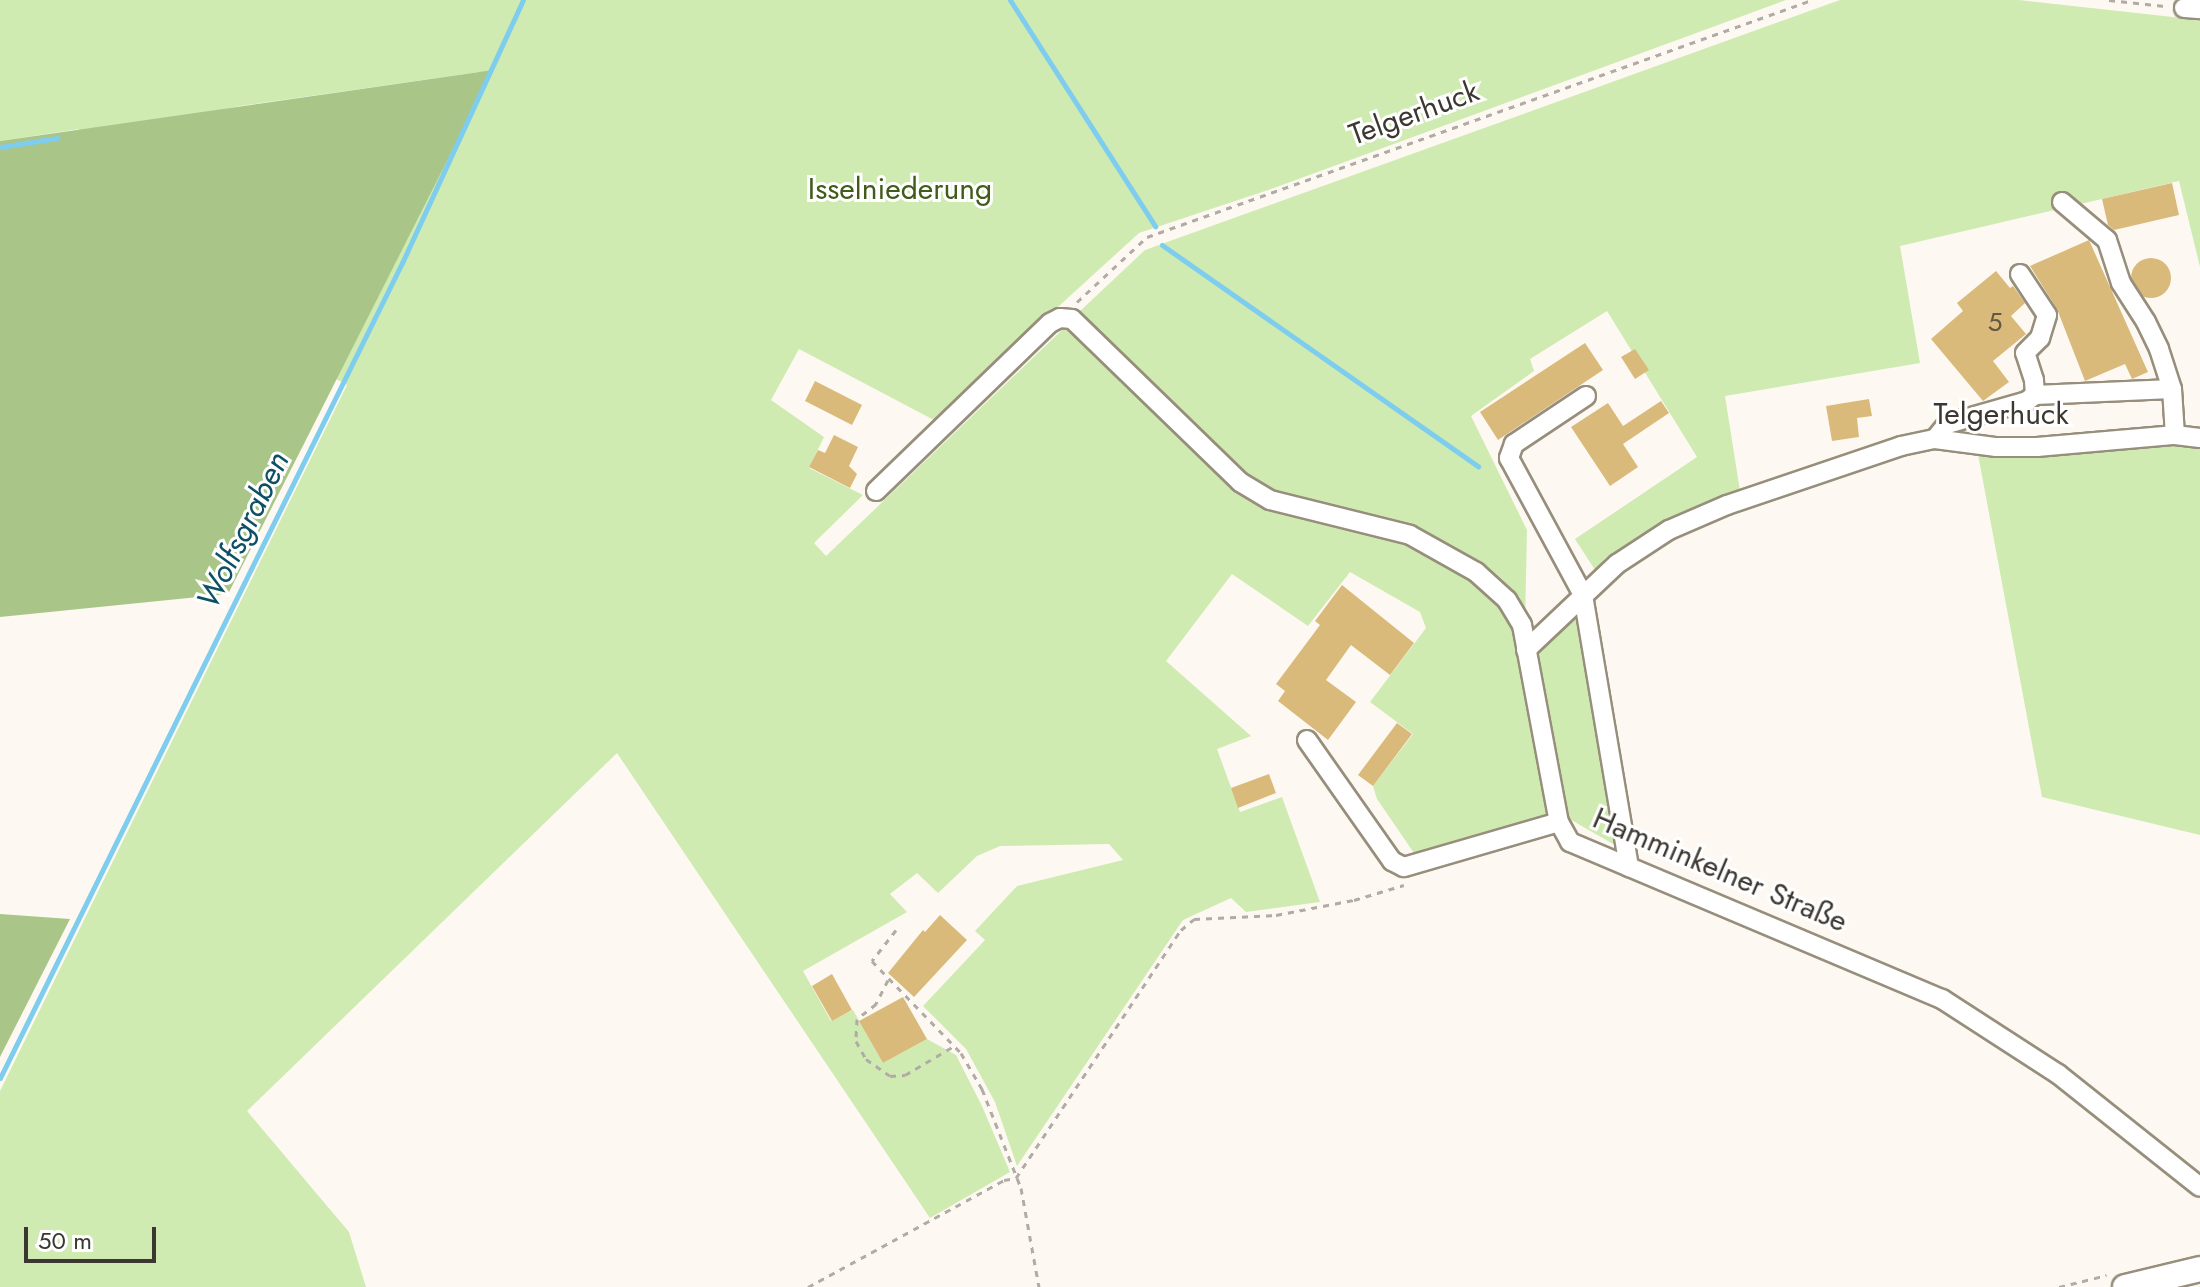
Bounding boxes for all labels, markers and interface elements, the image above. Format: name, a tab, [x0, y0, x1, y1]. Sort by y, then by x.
street label: Telgerhuck	[1344, 73, 1484, 153]
park label: Isselniederung	[808, 171, 992, 207]
house number: 5	[1988, 307, 2002, 339]
street label: Telgerhuck	[1933, 396, 2069, 432]
water label: Wolfsgraben	[189, 445, 297, 615]
street label: Hamminkelner Straße	[1588, 800, 1852, 940]
scale bar	[28, 1211, 160, 1261]
text: 50 m	[38, 1223, 92, 1258]

